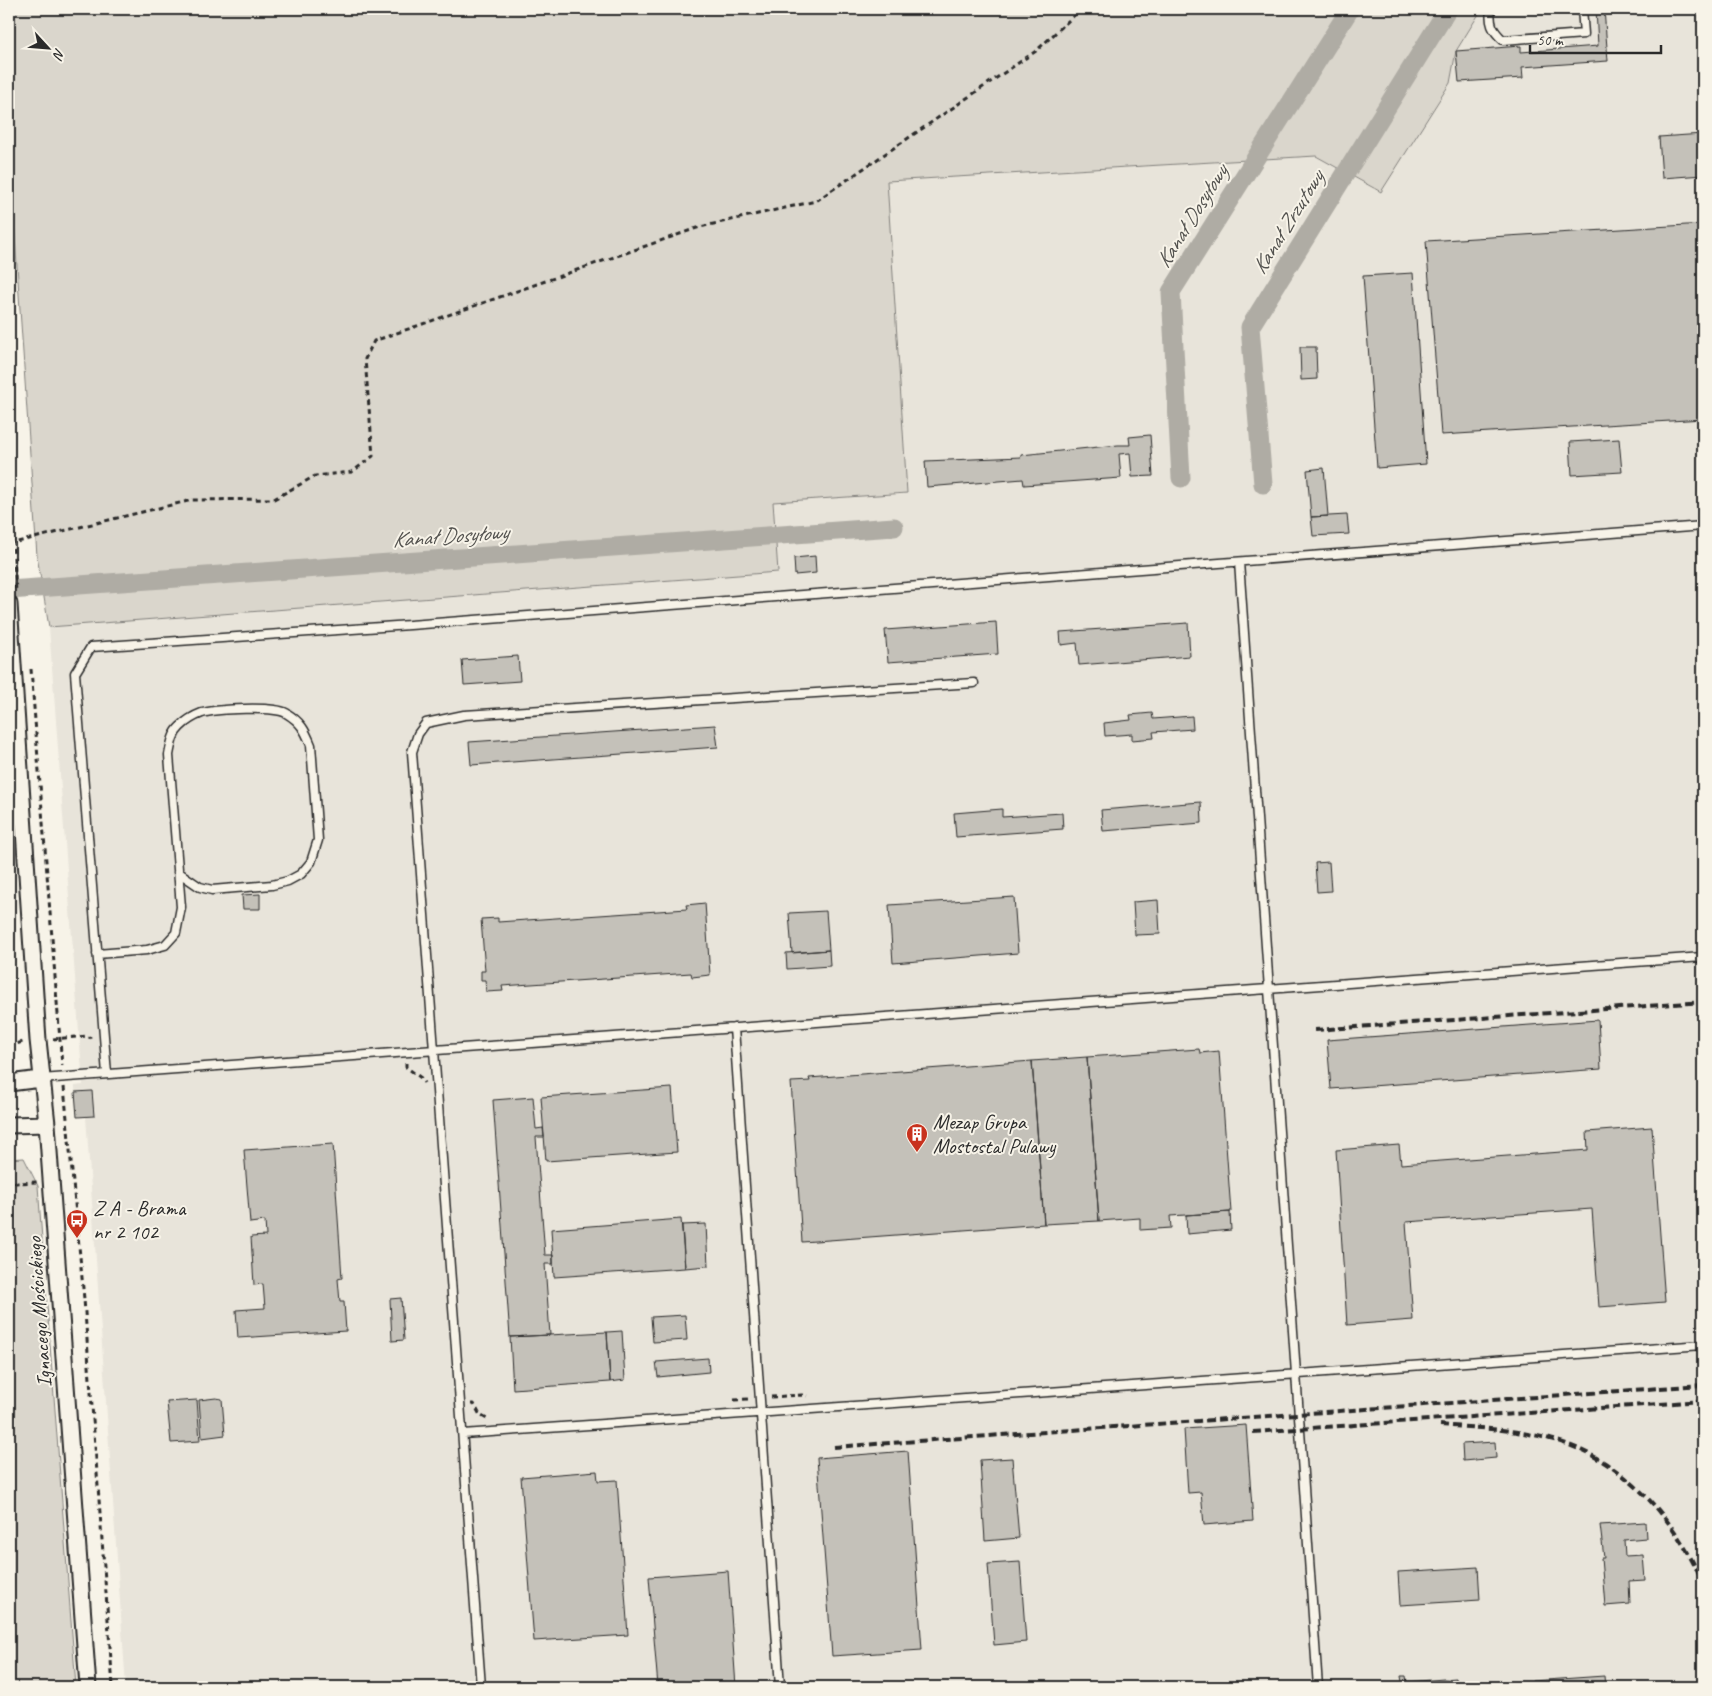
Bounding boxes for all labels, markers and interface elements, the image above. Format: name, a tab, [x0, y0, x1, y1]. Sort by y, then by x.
north arrow	[22, 22, 72, 72]
scale bar	[1530, 22, 1661, 54]
text: 50 m	[1537, 31, 1564, 50]
text: N	[49, 46, 69, 63]
water label: Kanał Dosyłowy	[1149, 157, 1236, 273]
water label: Kanał Zrzutowy	[1245, 163, 1332, 279]
water label: Kanał Dosyłowy	[391, 518, 512, 554]
place label: Mezap Grupa Mostostal Pulawy	[933, 1109, 1057, 1159]
building icon: Mezap Grupa Mostostal Pulawy	[905, 1122, 929, 1153]
place label: Z A - Brama nr 2 102	[93, 1195, 187, 1245]
bus stop icon: Z A - Brama nr 2 102	[65, 1208, 89, 1239]
street label: Ignacego Mościckiego	[21, 1234, 57, 1388]

